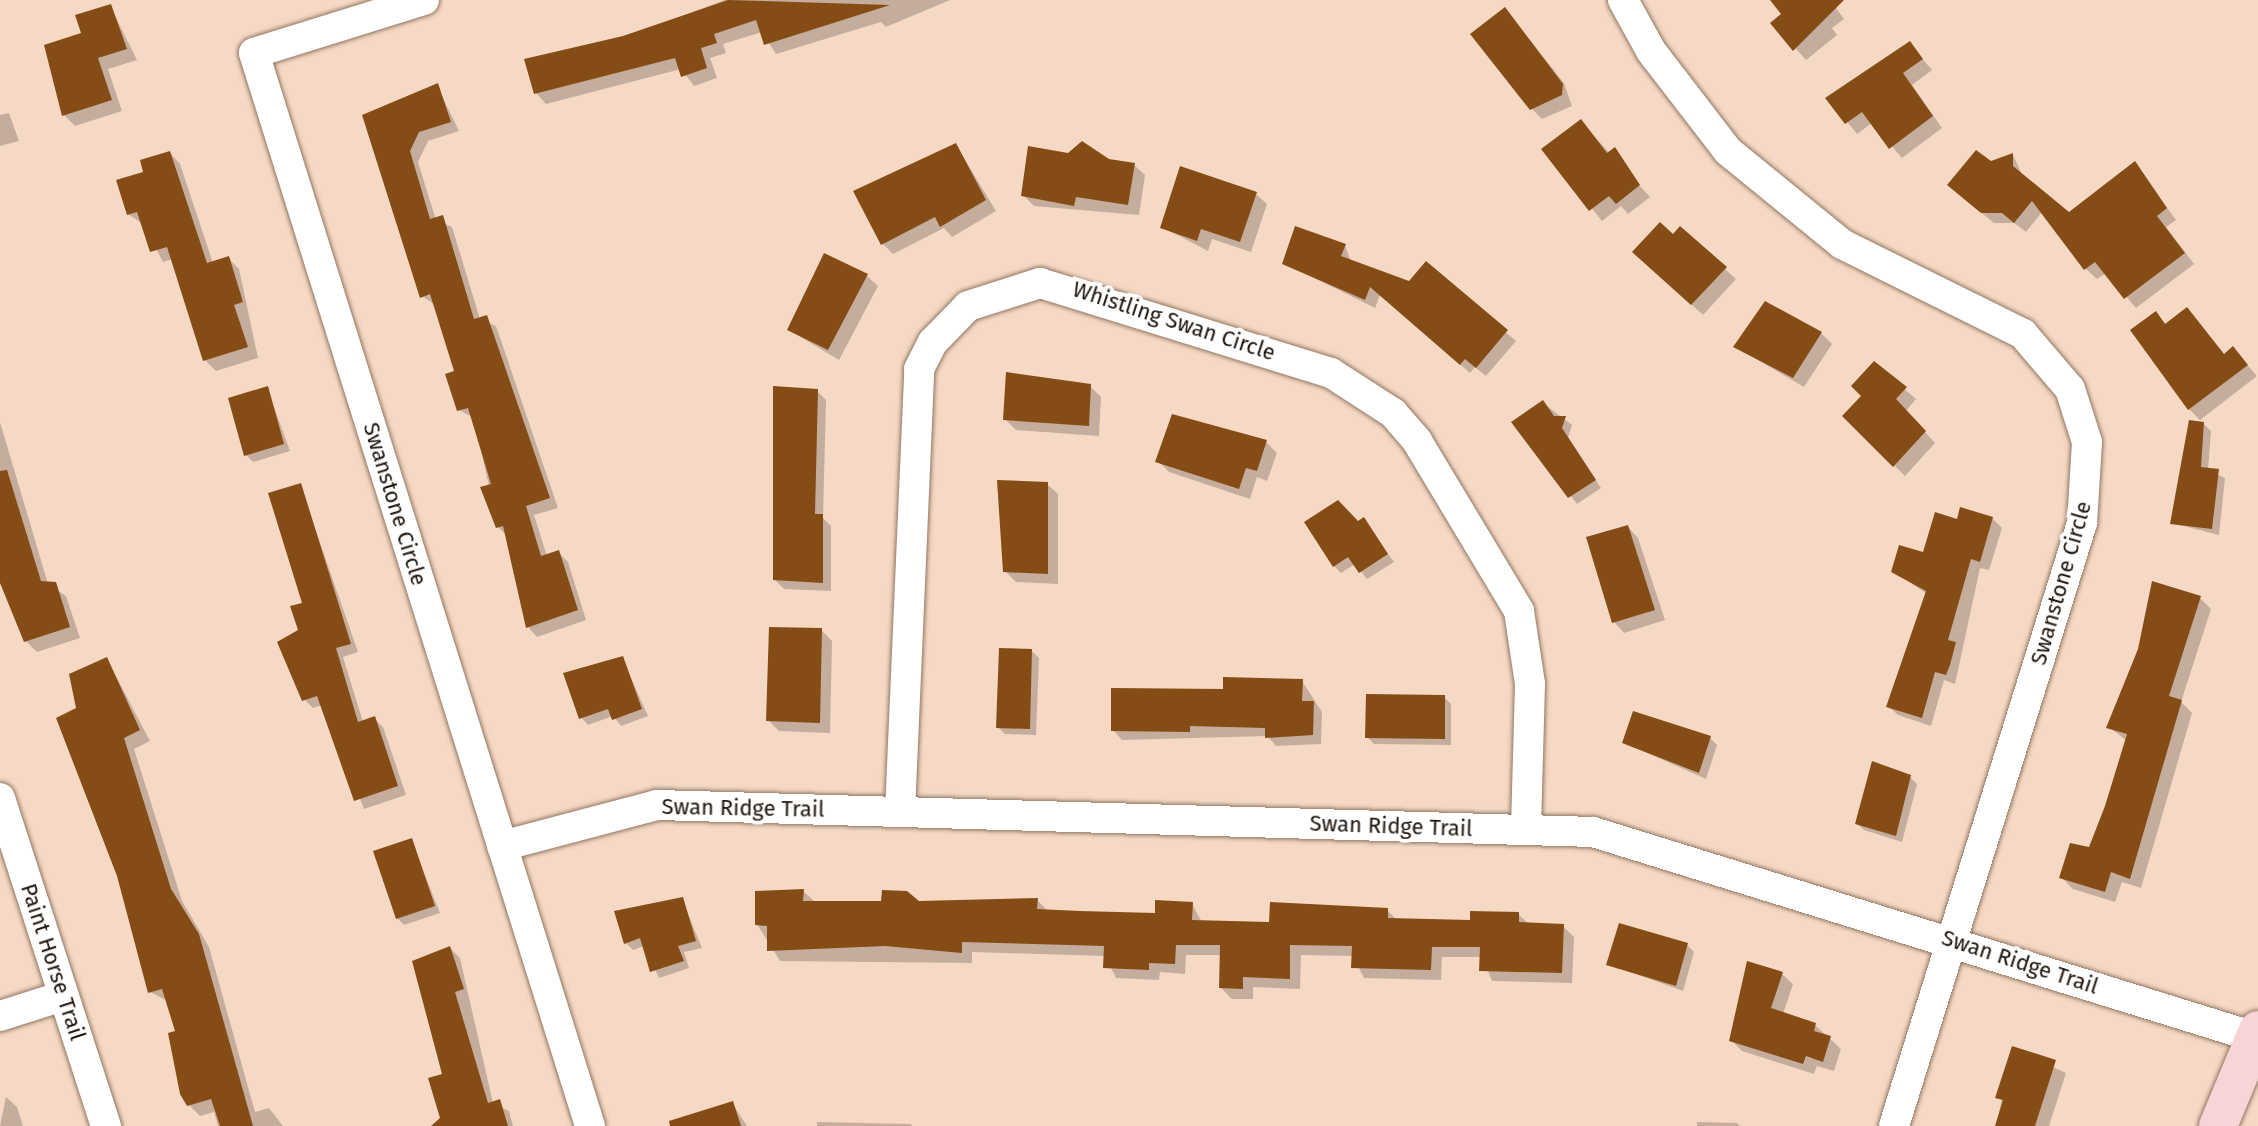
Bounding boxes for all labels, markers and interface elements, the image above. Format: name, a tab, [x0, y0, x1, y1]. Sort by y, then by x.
street label: Whistling Swan Circle	[1069, 276, 1279, 366]
street label: Swanstone Circle	[358, 419, 432, 589]
street label: Swanstone Circle	[2025, 498, 2097, 668]
street label: Swan Ridge Trail	[661, 793, 825, 823]
street label: Swan Ridge Trail	[1309, 810, 1473, 842]
street label: Paint Horse Trail	[15, 880, 91, 1044]
street label: Swan Ridge Trail	[1938, 924, 2102, 1000]

